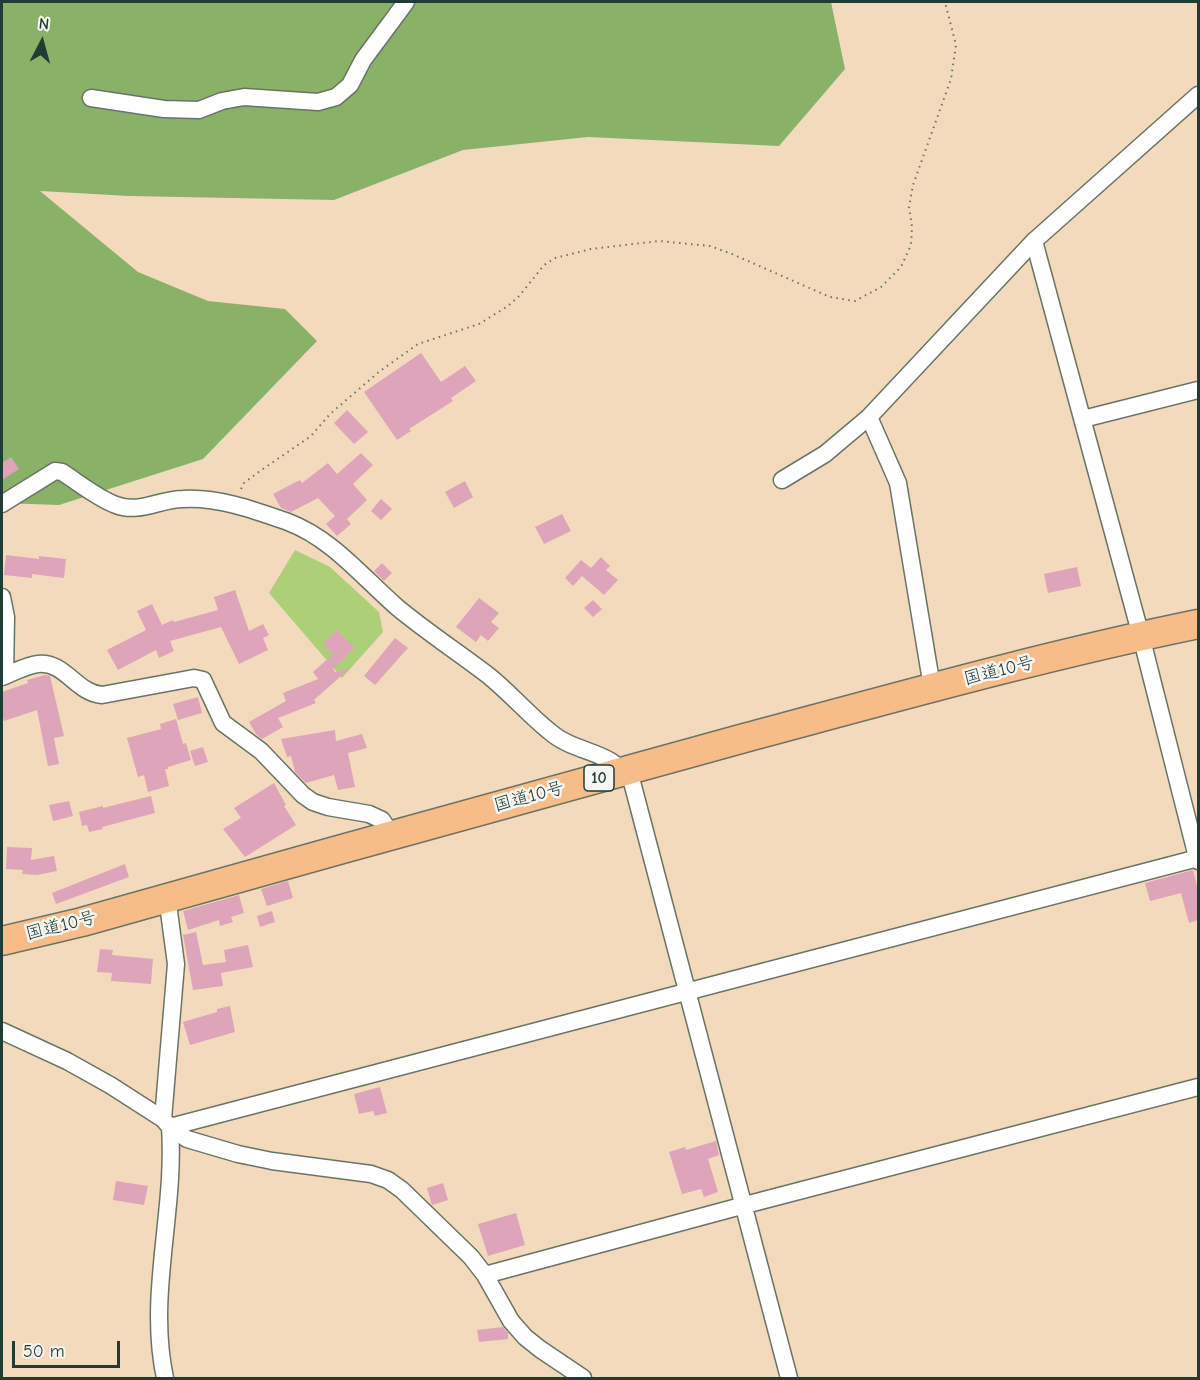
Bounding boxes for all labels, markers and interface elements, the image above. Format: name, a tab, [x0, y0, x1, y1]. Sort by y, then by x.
north arrow	[12, 12, 72, 72]
text: N	[38, 15, 50, 34]
street label: 国道10号	[961, 652, 1037, 690]
road number: 10	[584, 765, 614, 791]
street label: 国道10号	[491, 777, 567, 817]
street label: 国道10号	[23, 907, 99, 945]
scale bar	[15, 1329, 123, 1367]
text: 50 m	[23, 1341, 65, 1362]

